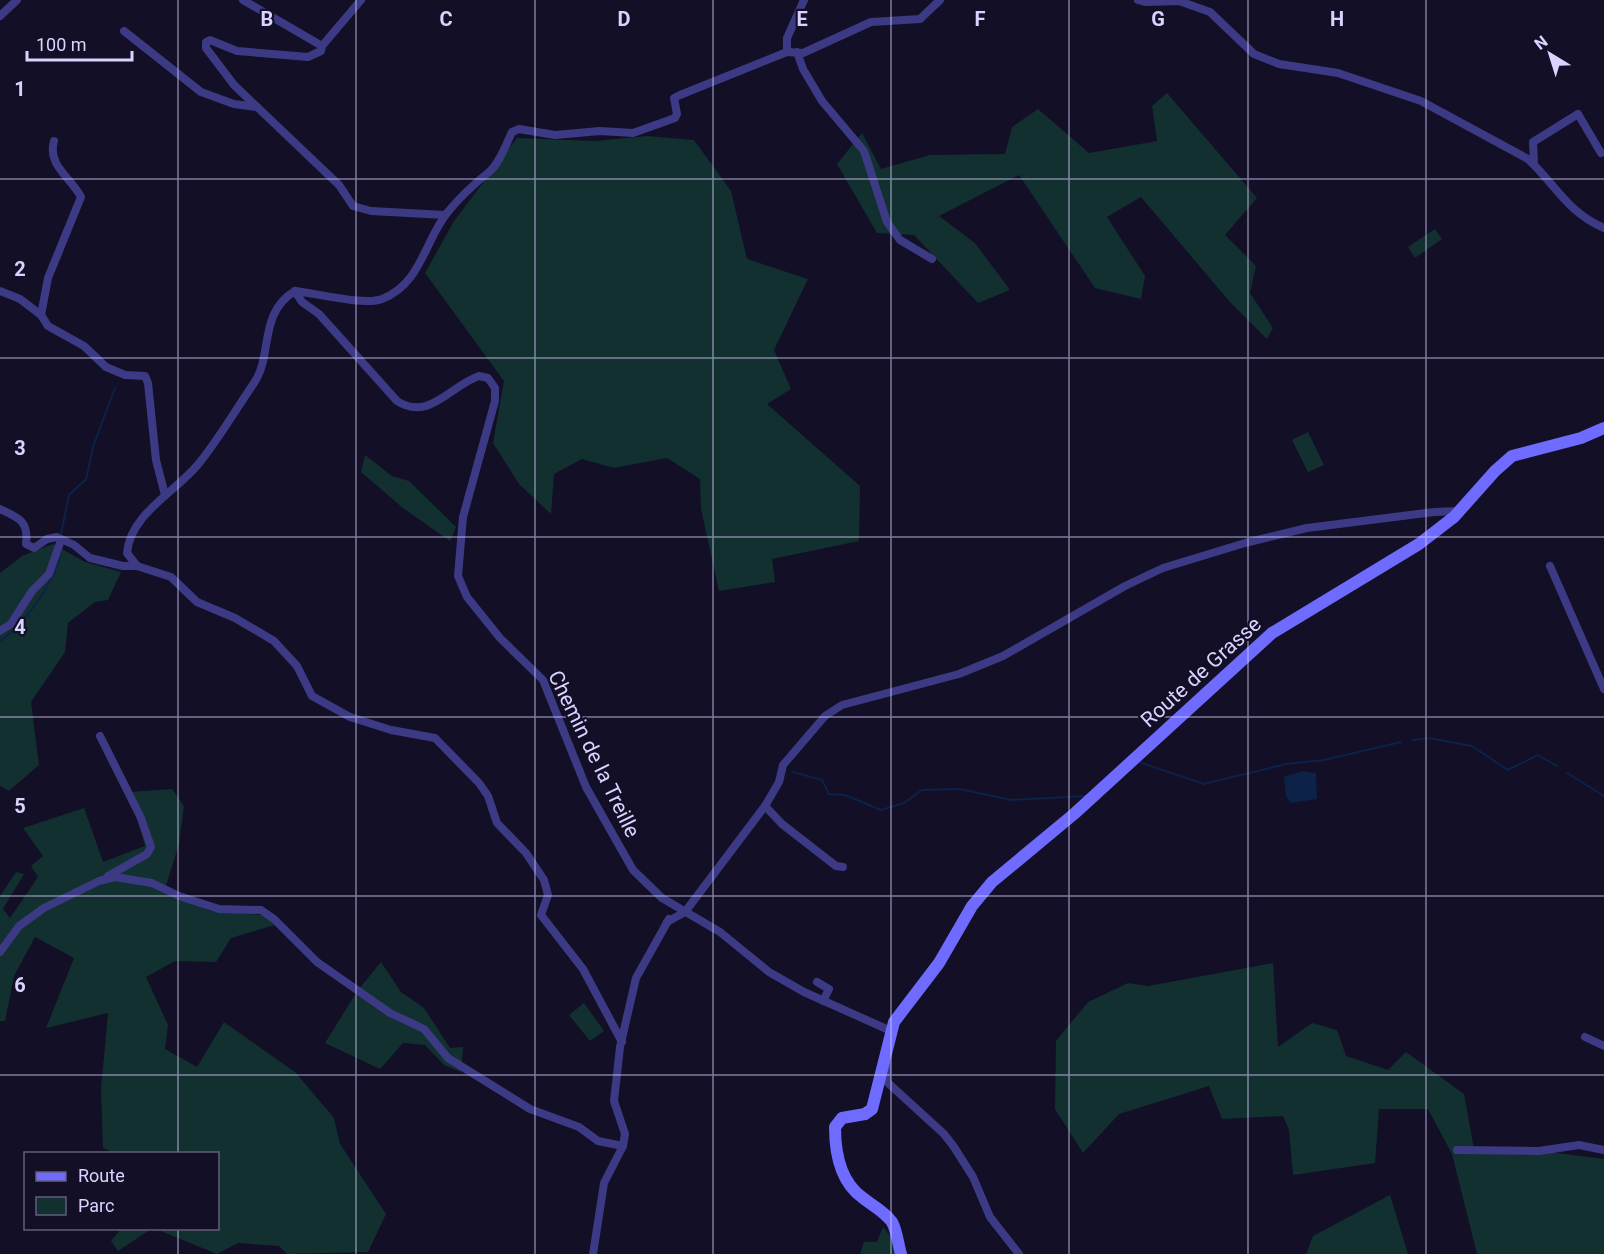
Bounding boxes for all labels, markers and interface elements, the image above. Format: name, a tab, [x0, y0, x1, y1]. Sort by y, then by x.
text: B	[261, 7, 273, 31]
text: C	[439, 7, 453, 31]
text: D	[618, 7, 631, 31]
text: E	[796, 7, 808, 31]
text: F	[975, 7, 986, 31]
text: G	[1151, 7, 1165, 31]
text: H	[1330, 7, 1344, 31]
scale bar	[27, 24, 132, 62]
north arrow	[1520, 24, 1580, 84]
text: N	[1531, 32, 1551, 54]
text: 100 m	[36, 34, 87, 55]
text: 1	[14, 77, 26, 101]
text: 2	[14, 257, 26, 281]
text: 3	[14, 436, 26, 460]
street label: Route de Grasse	[1136, 612, 1266, 732]
text: 4	[14, 615, 26, 639]
street label: Chemin de la Treille	[543, 667, 645, 841]
text: 5	[14, 794, 26, 818]
text: 6	[14, 973, 26, 997]
legend	[24, 1152, 219, 1230]
text: Route	[78, 1165, 125, 1186]
text: Parc	[78, 1195, 114, 1216]

